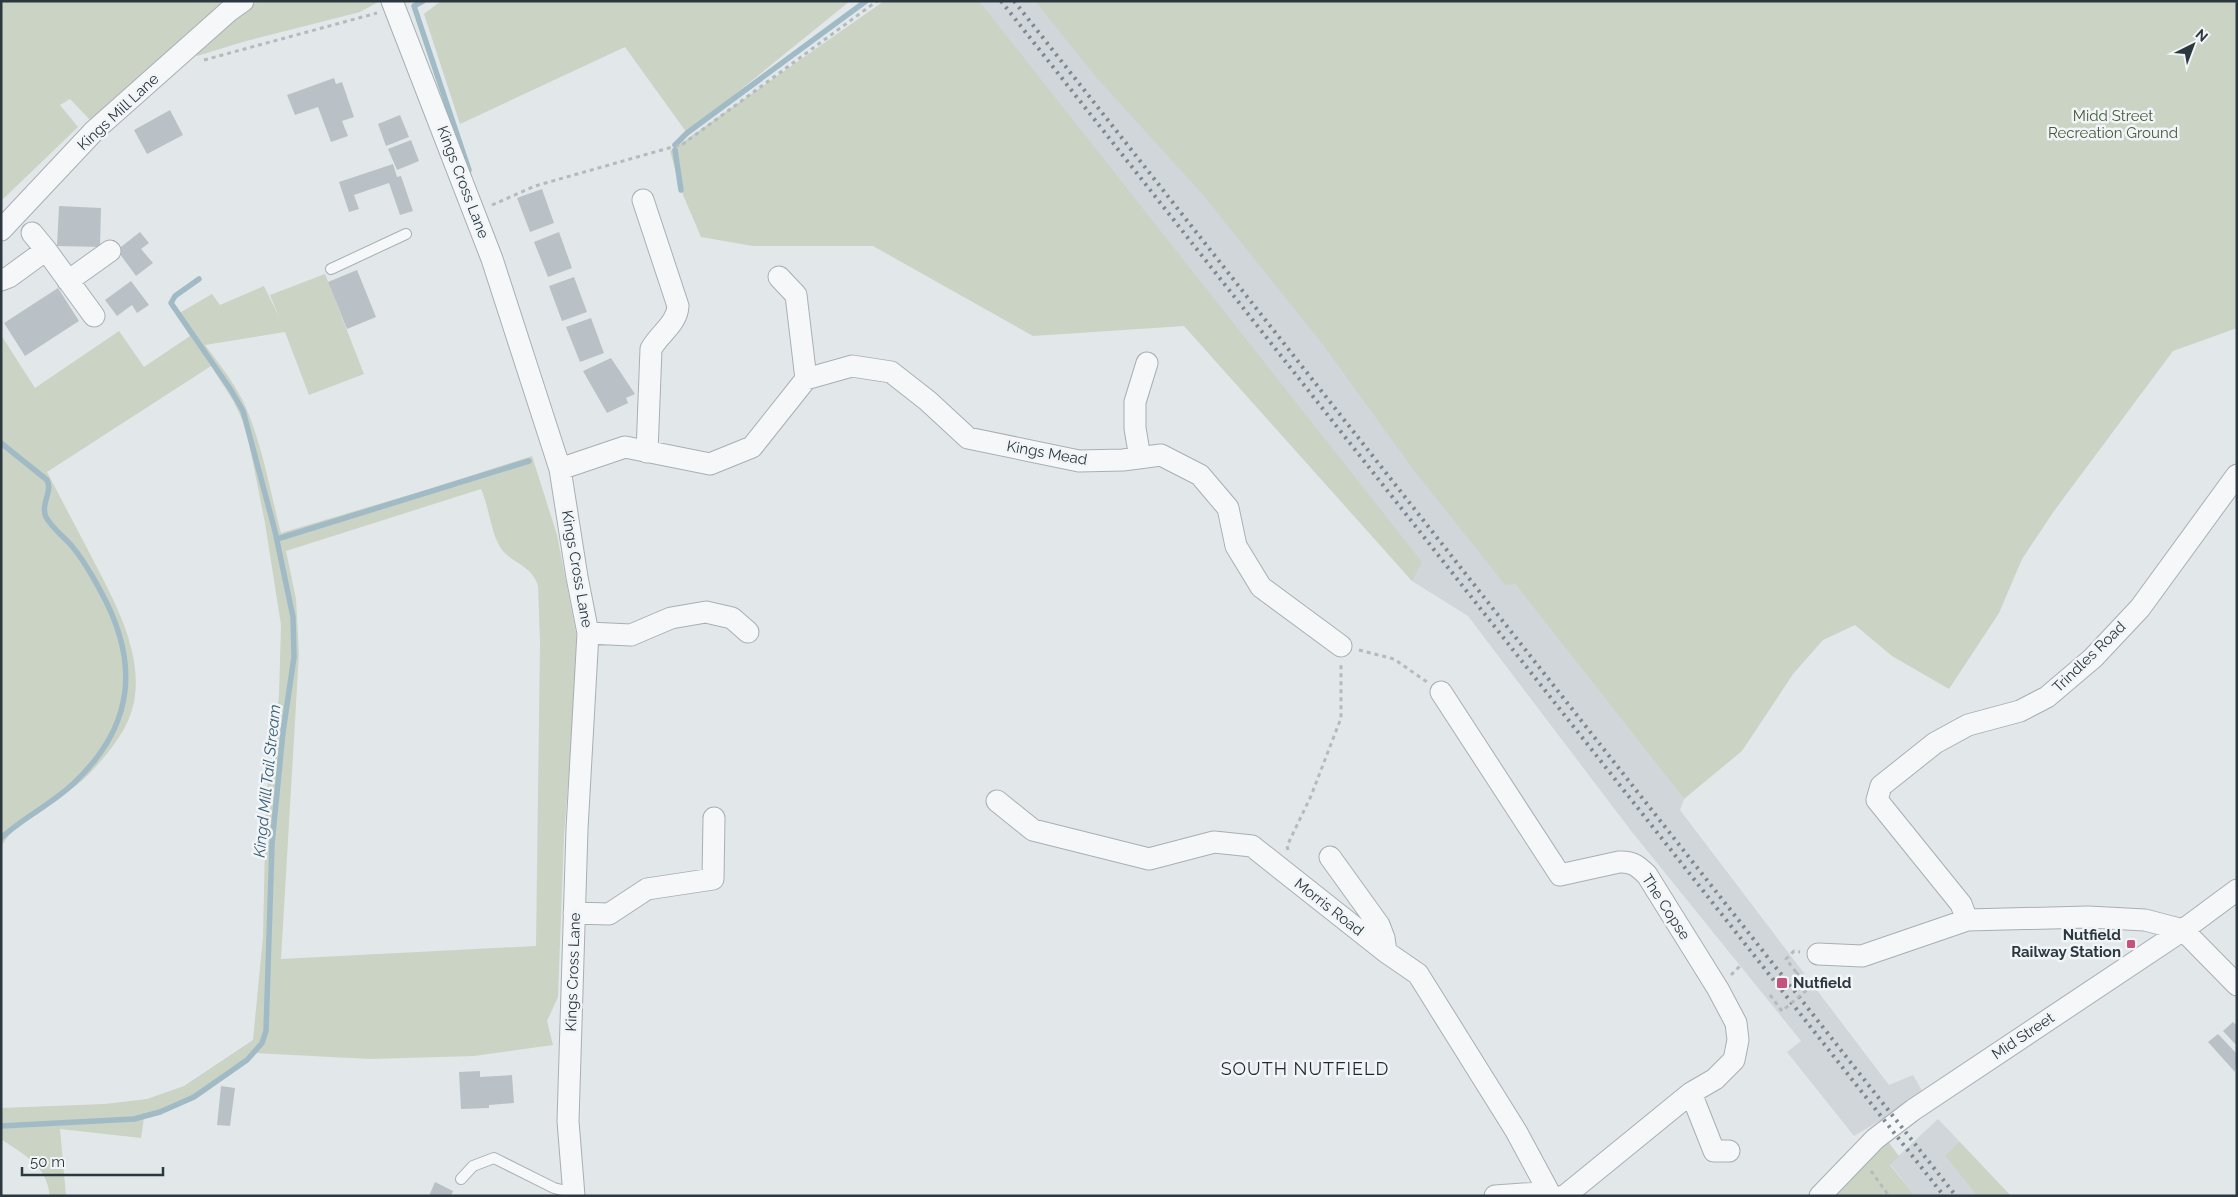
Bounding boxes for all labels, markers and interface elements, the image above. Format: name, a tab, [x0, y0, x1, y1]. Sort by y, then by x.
north arrow	[2168, 20, 2218, 70]
text: N	[2192, 26, 2211, 45]
street label: Kings Mill Lane	[74, 70, 162, 154]
park label: Midd Street Recreation Ground	[2048, 107, 2178, 142]
street label: Kings Cross Lane	[433, 123, 493, 241]
street label: Kings Mead	[1005, 437, 1089, 469]
street label: Kings Cross Lane	[558, 509, 596, 629]
street label: Trindles Road	[2049, 618, 2129, 696]
water label: Kingd Mill Tail Stream	[250, 703, 284, 859]
street label: The Copse	[1638, 871, 1694, 944]
street label: Morris Road	[1291, 874, 1367, 940]
street label: Kings Cross Lane	[562, 912, 584, 1032]
place label: Nutfield Railway Station	[2011, 926, 2121, 961]
marker: Nutfield Railway Station	[2125, 938, 2137, 950]
place label: Nutfield	[1793, 974, 1852, 992]
marker: Nutfield	[1775, 976, 1789, 990]
street label: Mid Street	[1988, 1009, 2058, 1063]
district label: SOUTH NUTFIELD	[1221, 1058, 1389, 1079]
scale bar	[22, 1144, 164, 1176]
text: 50 m	[30, 1153, 65, 1171]

